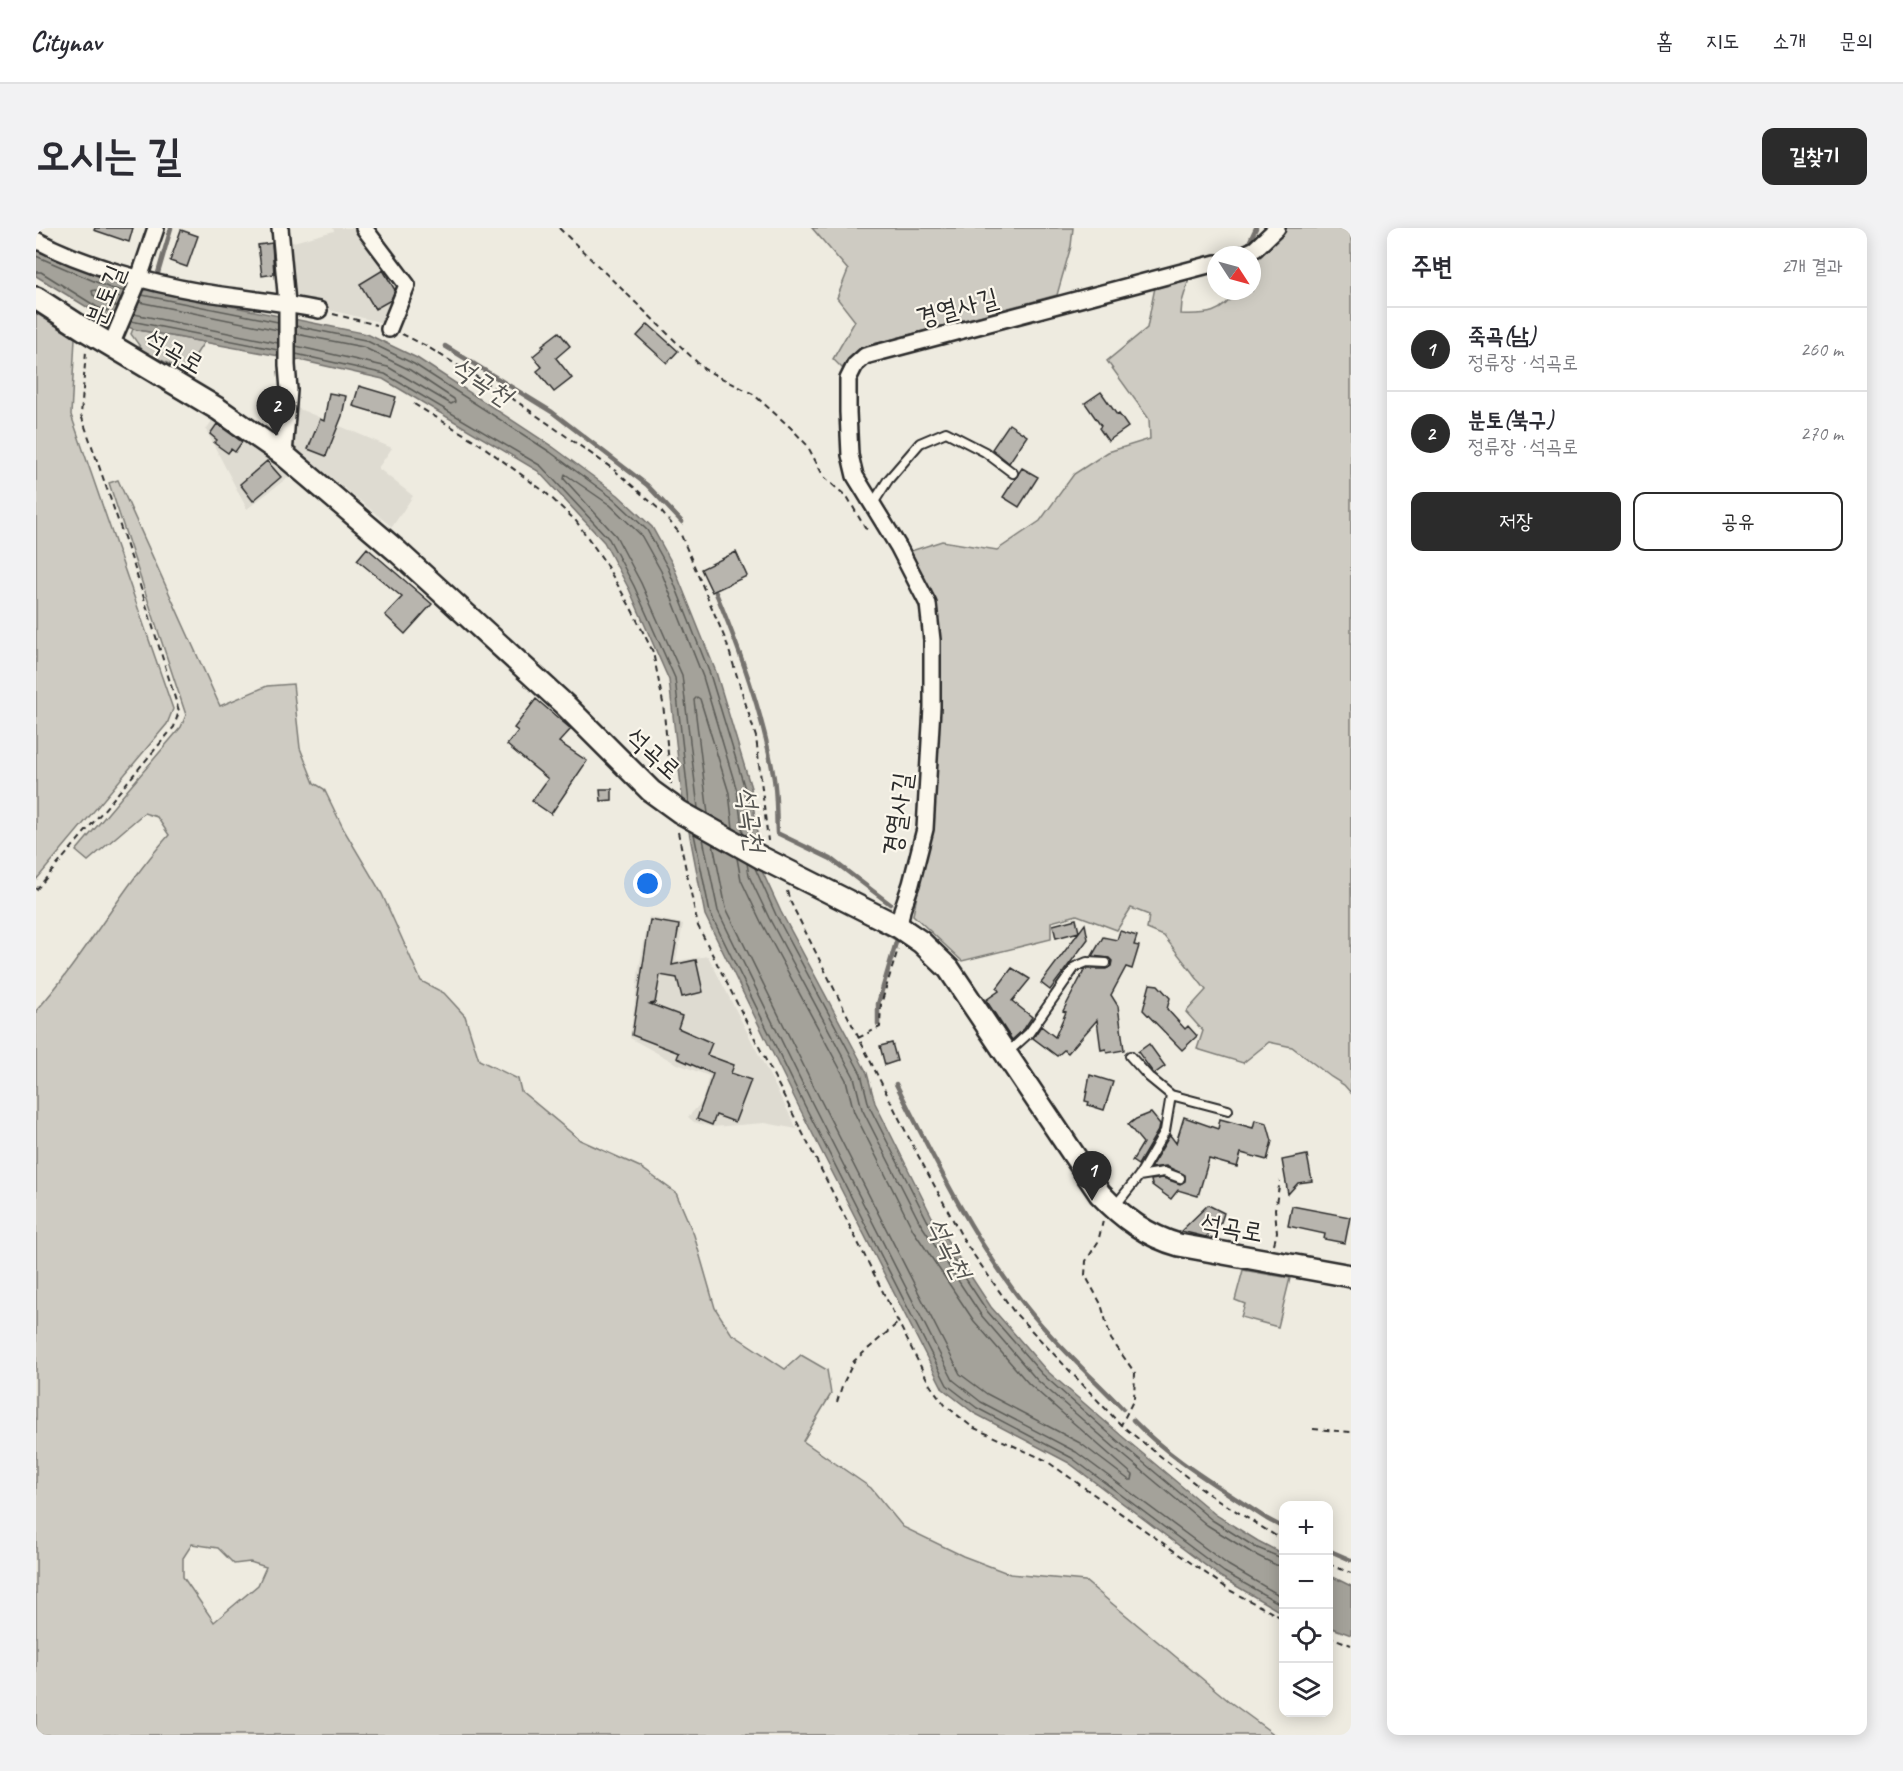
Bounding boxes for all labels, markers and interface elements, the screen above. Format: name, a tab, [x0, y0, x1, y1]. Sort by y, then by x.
text: Citynav	[30, 24, 101, 59]
text: 홈	[1656, 28, 1673, 54]
text: 지도	[1706, 28, 1739, 54]
text: 소개	[1772, 28, 1806, 54]
text: 문의	[1839, 28, 1873, 54]
button: 길찾기	[1762, 128, 1867, 185]
text: 오시는 길	[36, 129, 181, 182]
north arrow	[1207, 246, 1261, 300]
text: 주변	[1411, 250, 1453, 283]
text: 2개 결과	[1781, 254, 1843, 279]
street label: 분토길	[78, 260, 133, 330]
street label: 경열사길	[912, 281, 1002, 334]
street label: 석곡로	[139, 321, 210, 381]
text: 죽곡(남)	[1468, 322, 1536, 350]
text: 1	[1426, 337, 1435, 362]
text: 260 m	[1800, 337, 1843, 362]
water label: 석곡천	[445, 349, 520, 414]
text: 정류장 · 석곡로	[1468, 350, 1578, 375]
pin: 2	[256, 386, 296, 436]
text: 분토(북구)	[1468, 406, 1553, 434]
text: 2	[1426, 421, 1435, 446]
text: 270 m	[1800, 421, 1843, 446]
text: 정류장 · 석곡로	[1468, 434, 1578, 459]
button: 저장	[1411, 492, 1621, 551]
button: 공유	[1633, 492, 1843, 551]
street label: 석곡로	[619, 720, 688, 787]
street label: 경열사길	[875, 770, 920, 858]
water label: 석곡천	[729, 784, 773, 856]
your location	[633, 869, 662, 898]
pin: 1	[1072, 1152, 1112, 1201]
street label: 석곡로	[1198, 1206, 1266, 1249]
water label: 석곡천	[919, 1211, 980, 1287]
map controls	[1279, 1501, 1333, 1717]
button: +	[1279, 1501, 1333, 1555]
button: −	[1279, 1555, 1333, 1609]
button: locate	[1279, 1609, 1333, 1663]
button: layers	[1279, 1663, 1333, 1717]

